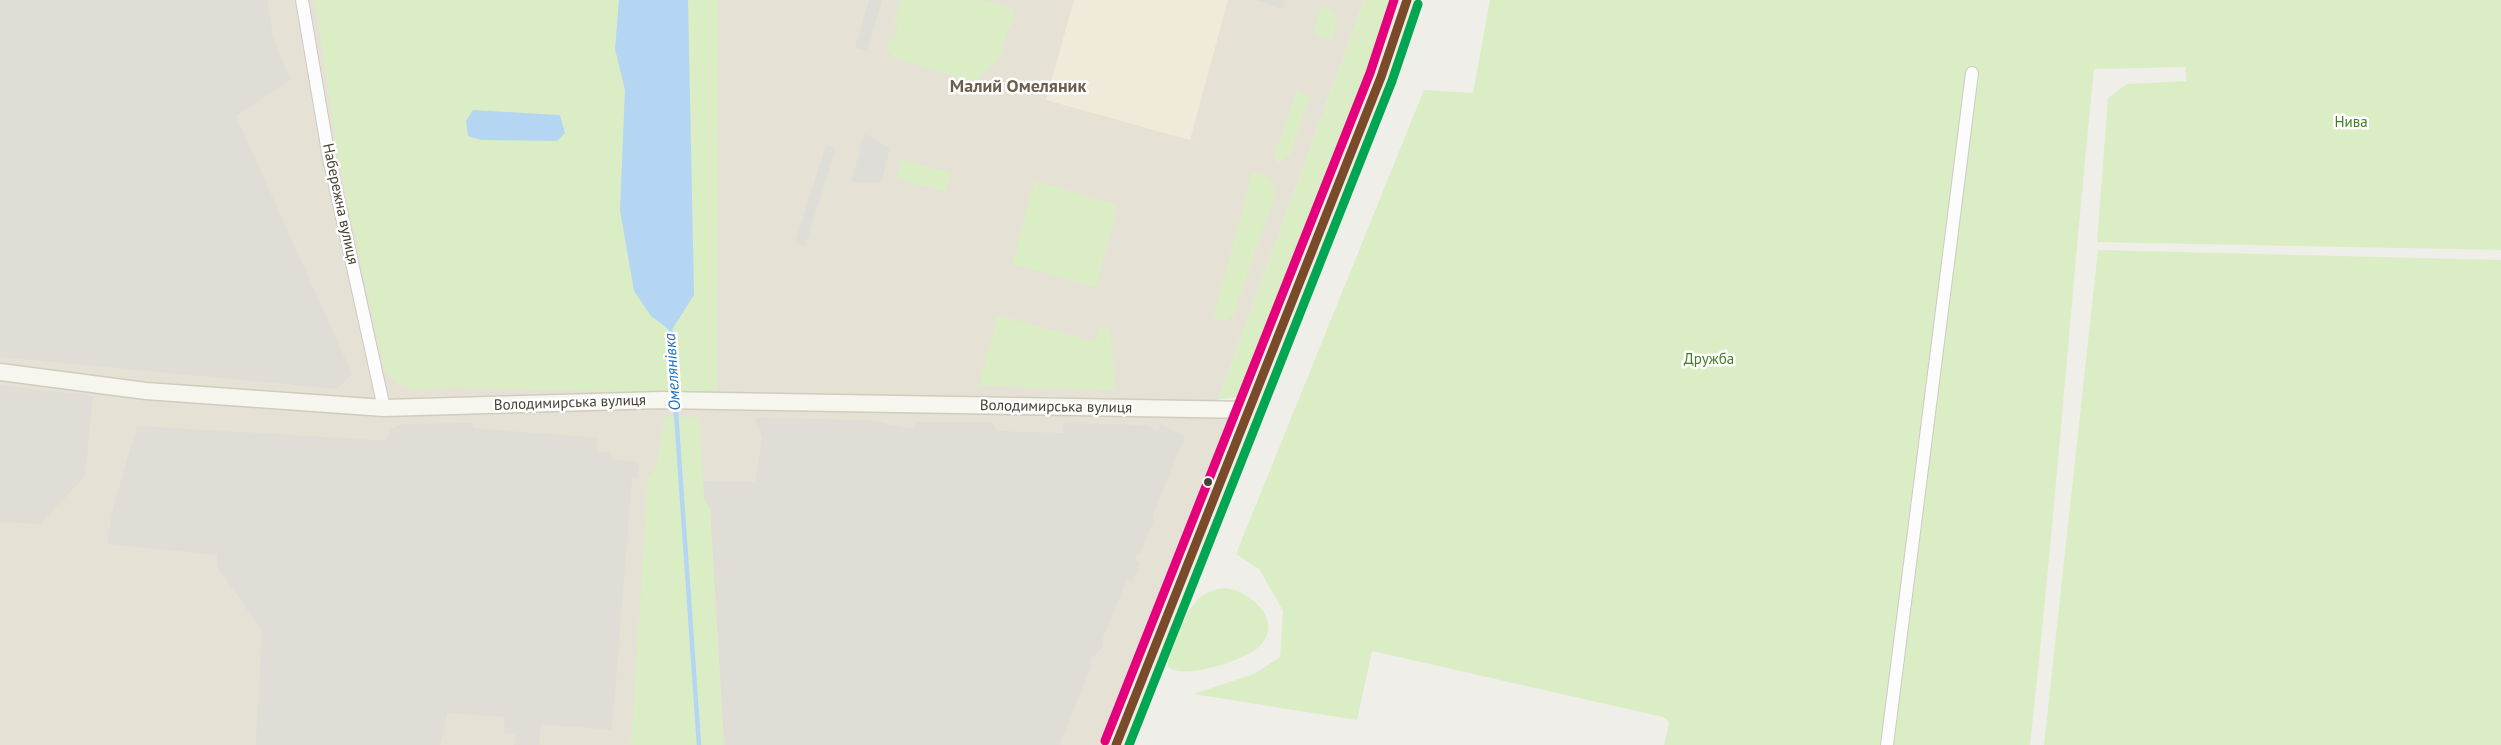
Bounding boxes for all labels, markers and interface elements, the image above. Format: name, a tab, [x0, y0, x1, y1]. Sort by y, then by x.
district label: Малий Омеляник	[950, 76, 1086, 98]
park label: Нива	[2334, 114, 2368, 132]
street label: Набережна вулиця	[318, 142, 362, 266]
water label: Омелянівка	[661, 333, 685, 411]
park label: Дружба	[1684, 351, 1734, 369]
street label: Володимирська вулиця	[494, 391, 646, 415]
street label: Володимирська вулиця	[980, 397, 1132, 417]
unlabelled marker	[1202, 476, 1214, 488]

